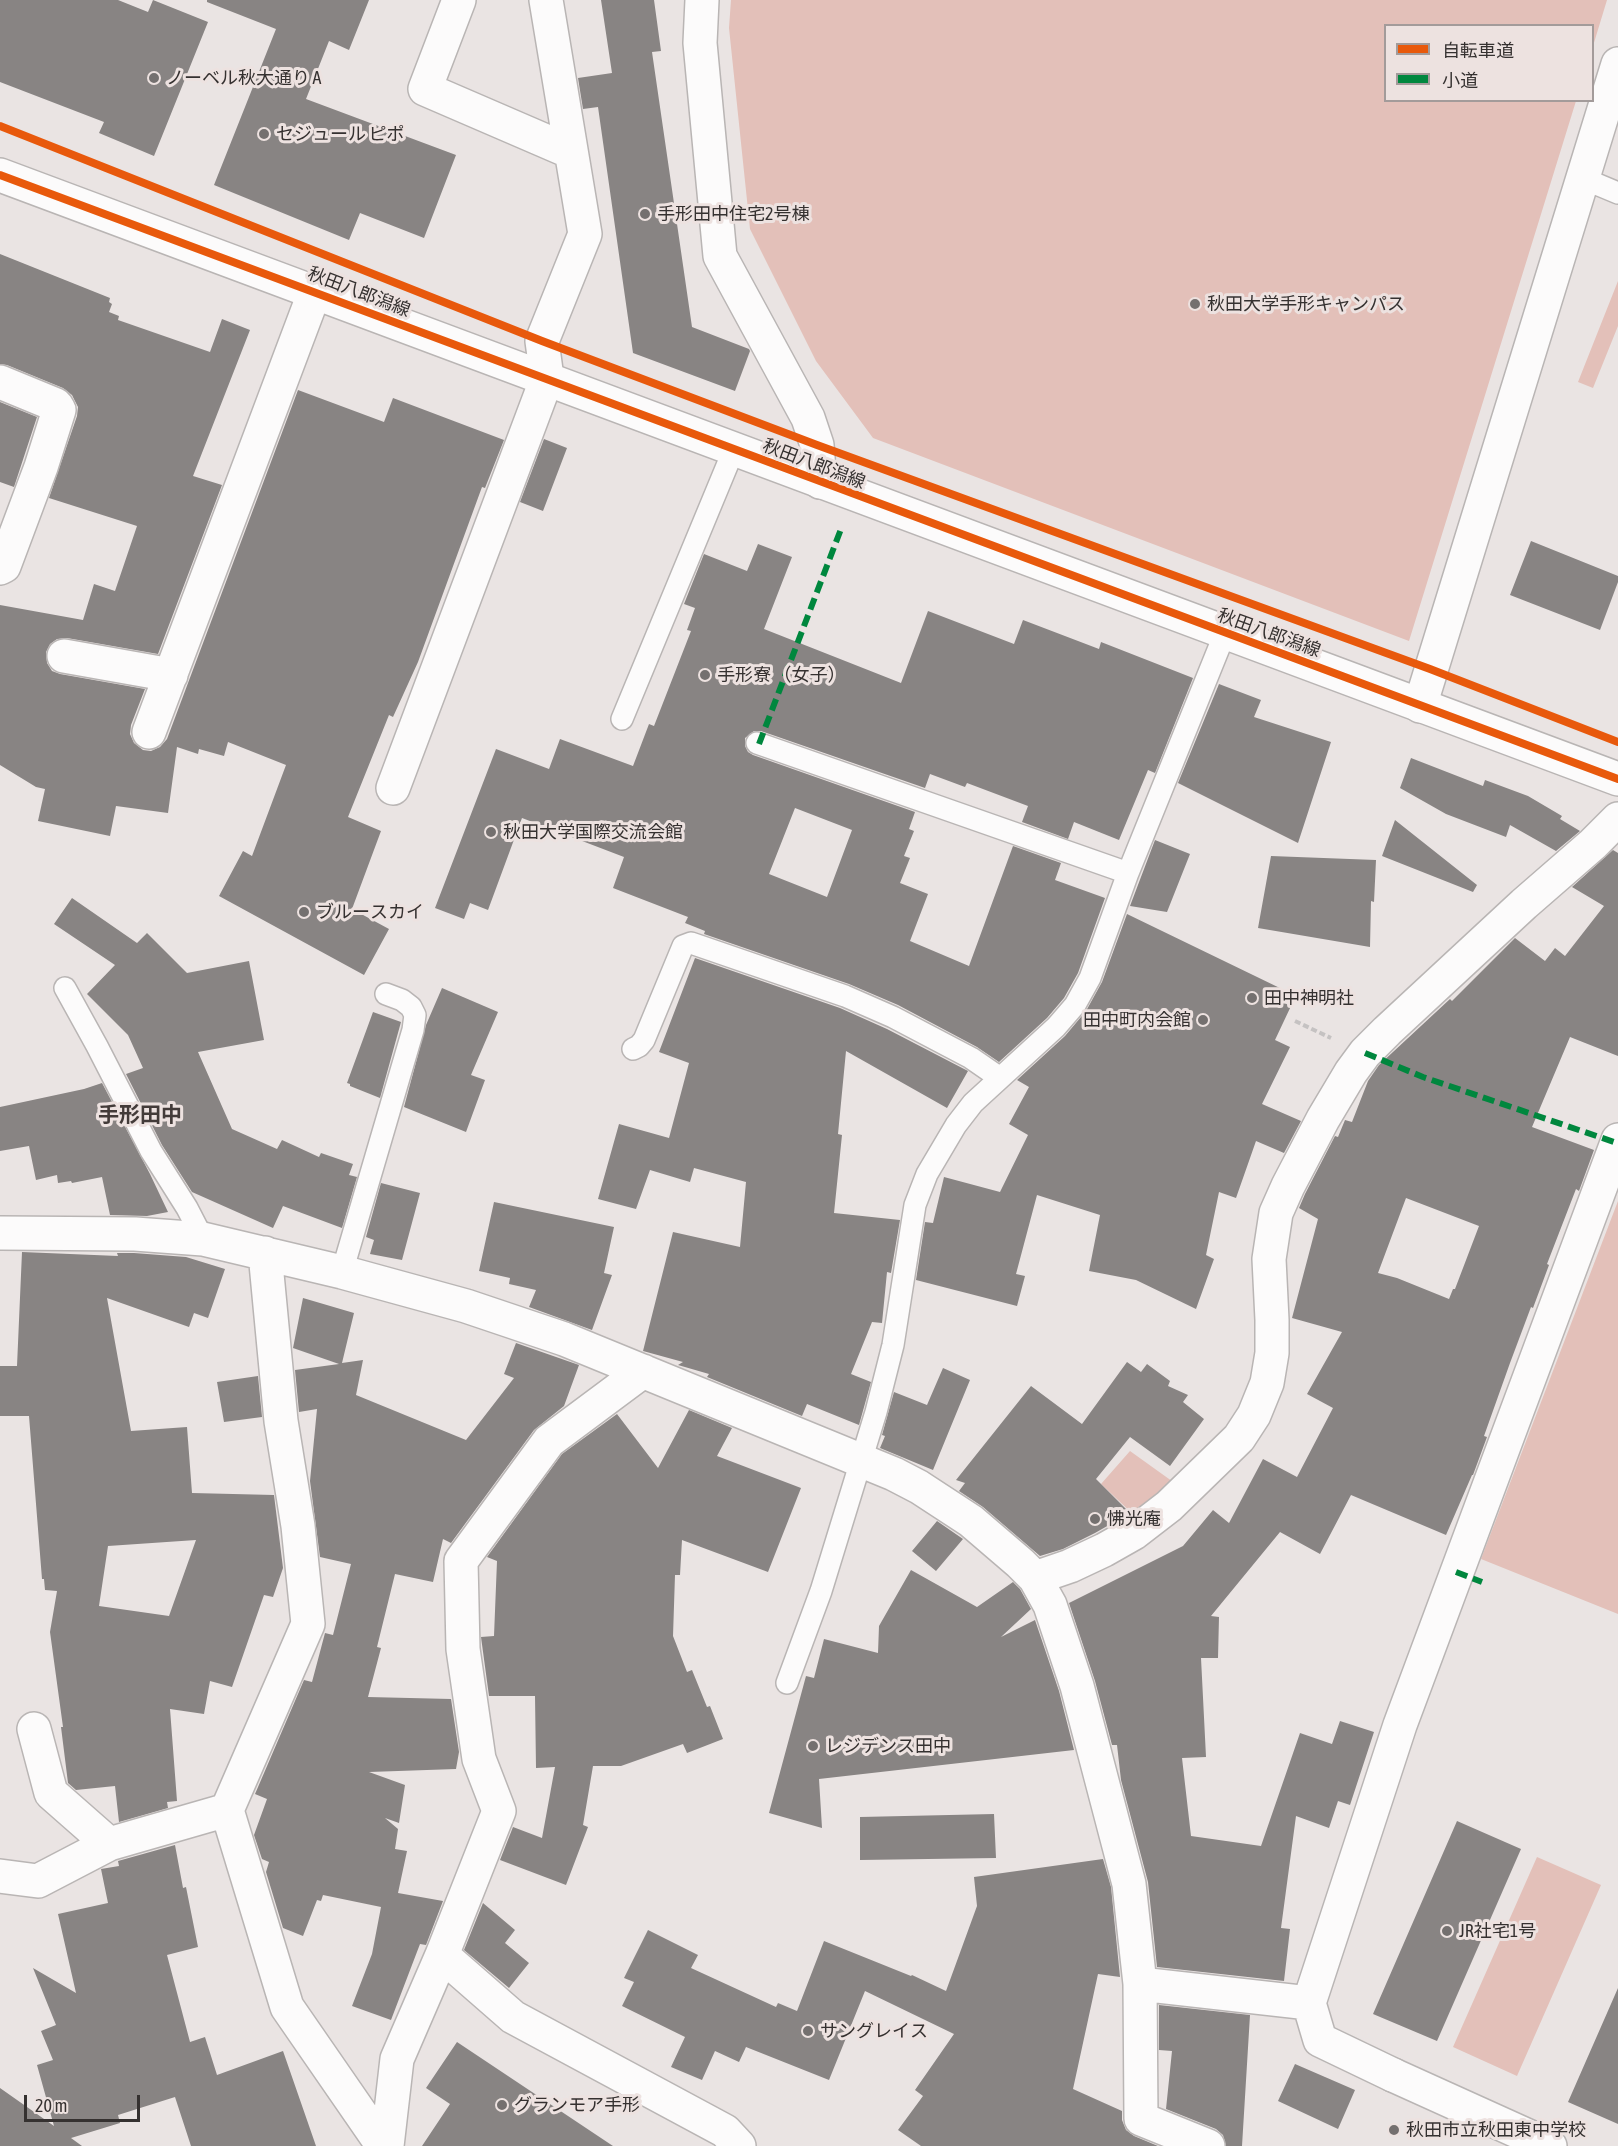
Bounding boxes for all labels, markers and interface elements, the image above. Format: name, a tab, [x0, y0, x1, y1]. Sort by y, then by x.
legend	[1384, 24, 1594, 102]
text: 自転車道	[1442, 40, 1514, 61]
place label: ノーベル秋大通り A	[166, 67, 321, 89]
text: 小道	[1442, 70, 1478, 91]
marker: ノーベル秋大通り A	[147, 71, 161, 85]
place label: セジュール ピポ	[276, 123, 404, 145]
marker: セジュール ピポ	[257, 127, 271, 141]
place label: 手形田中住宅2号棟	[657, 203, 809, 225]
marker: 手形田中住宅2号棟	[638, 207, 652, 221]
street label: 秋田八郎潟線	[305, 263, 413, 321]
place label: 秋田大学手形キャンパス	[1207, 293, 1405, 315]
marker: 秋田大学手形キャンパス	[1188, 297, 1202, 311]
street label: 秋田八郎潟線	[760, 435, 868, 493]
street label: 秋田八郎潟線	[1215, 604, 1323, 662]
place label: 手形寮 （女子）	[717, 664, 845, 686]
marker: 手形寮 （女子）	[698, 668, 712, 682]
place label: 秋田大学国際交流会館	[503, 821, 683, 843]
marker: 秋田大学国際交流会館	[484, 825, 498, 839]
place label: ブルースカイ	[316, 901, 424, 923]
marker: ブルースカイ	[297, 905, 311, 919]
place label: 田中神明社	[1264, 987, 1354, 1009]
marker: 田中神明社	[1245, 991, 1259, 1005]
place label: 田中町内会館	[1083, 1009, 1191, 1031]
marker: 田中町内会館	[1196, 1013, 1210, 1027]
district label: 手形田中	[98, 1102, 182, 1128]
place label: 怫光庵	[1107, 1508, 1161, 1530]
marker: 怫光庵	[1088, 1512, 1102, 1526]
place label: レジデンス田中	[825, 1735, 951, 1757]
marker: レジデンス田中	[806, 1739, 820, 1753]
place label: JR社宅1号	[1459, 1920, 1536, 1942]
marker: JR社宅1号	[1440, 1924, 1454, 1938]
place label: サングレイス	[820, 2020, 928, 2042]
marker: サングレイス	[801, 2024, 815, 2038]
scale bar	[27, 2083, 142, 2121]
place label: グランモア手形	[514, 2094, 640, 2116]
text: 20 m	[35, 2095, 67, 2116]
marker: グランモア手形	[495, 2098, 509, 2112]
place label: 秋田市立秋田東中学校	[1406, 2119, 1586, 2141]
marker: 秋田市立秋田東中学校	[1387, 2123, 1401, 2137]

